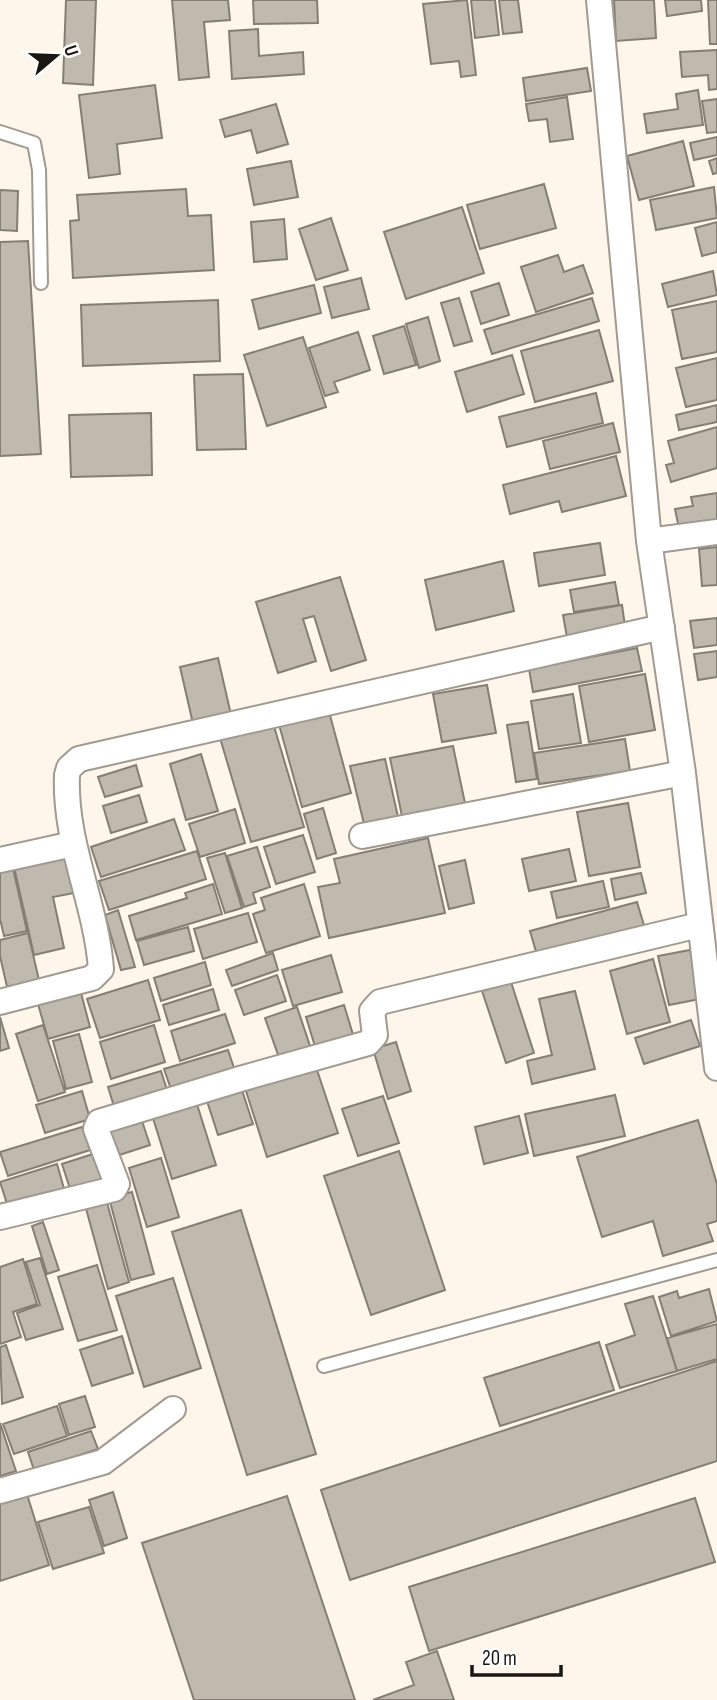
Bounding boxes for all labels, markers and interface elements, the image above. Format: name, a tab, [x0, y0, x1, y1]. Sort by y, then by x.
north arrow	[21, 21, 91, 91]
text: U	[58, 43, 83, 59]
scale bar	[472, 1634, 561, 1678]
text: 20 m	[482, 1646, 517, 1671]

